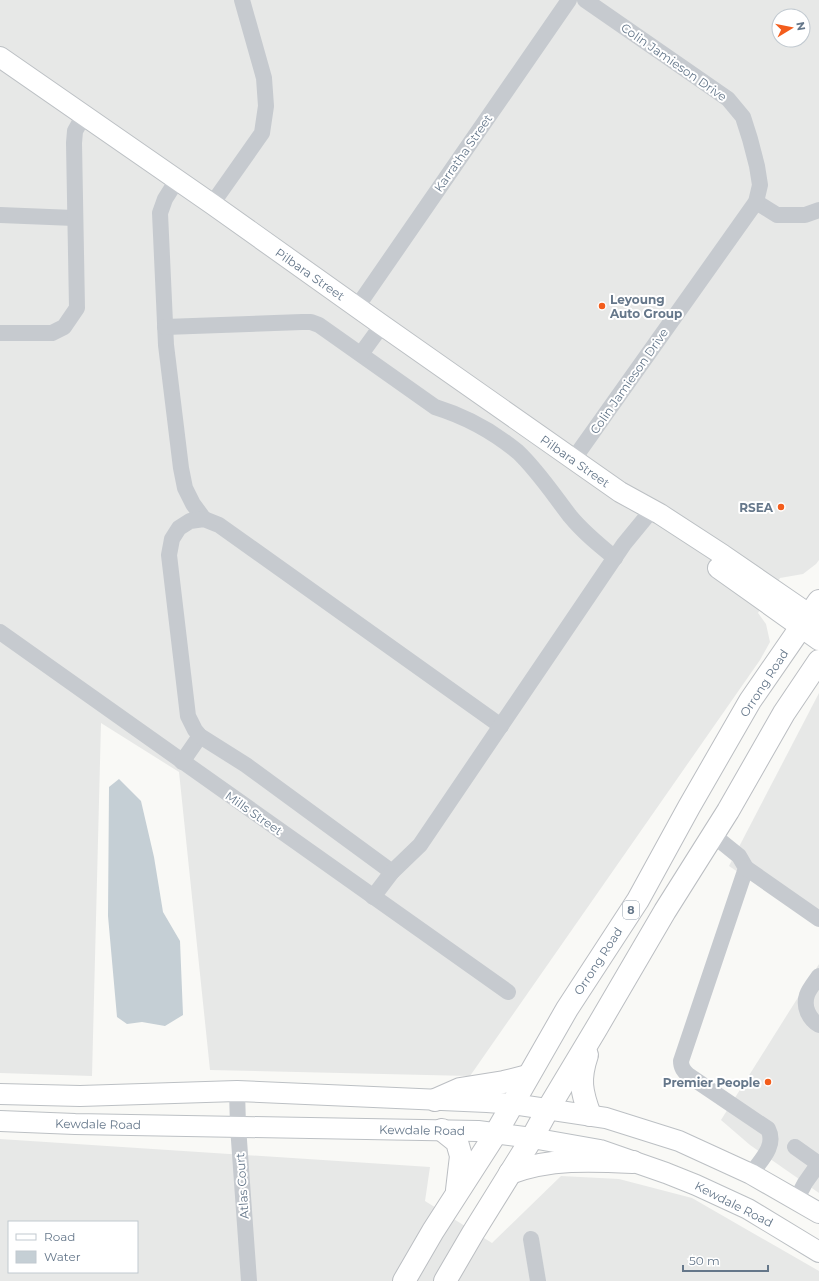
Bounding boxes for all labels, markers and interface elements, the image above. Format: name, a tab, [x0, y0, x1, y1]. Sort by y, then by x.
north arrow	[771, 8, 811, 48]
street label: Colin Jamieson Drive	[618, 20, 730, 104]
text: N	[793, 21, 809, 32]
street label: Karratha Street	[431, 111, 495, 195]
street label: Pilbara Street	[272, 245, 348, 303]
place label: Leyoung Auto Group	[609, 292, 682, 321]
marker: Leyoung Auto Group	[597, 301, 607, 311]
street label: Colin Jamieson Drive	[587, 325, 671, 437]
street label: Pilbara Street	[537, 432, 613, 490]
place label: RSEA	[739, 500, 774, 515]
marker: RSEA	[776, 502, 786, 512]
street label: Orrong Road	[737, 646, 791, 720]
street label: Mills Street	[222, 788, 286, 838]
road number: 8	[623, 901, 639, 919]
street label: Orrong Road	[571, 924, 625, 998]
place label: Premier People	[663, 1075, 760, 1090]
marker: Premier People	[763, 1077, 773, 1087]
street label: Kewdale Road	[55, 1116, 141, 1132]
street label: Kewdale Road	[379, 1122, 465, 1138]
street label: Atlas Court	[232, 1152, 252, 1220]
street label: Kewdale Road	[692, 1178, 776, 1230]
legend	[8, 1221, 138, 1273]
text: Road	[44, 1229, 75, 1244]
scale bar	[683, 1247, 768, 1273]
text: Water	[44, 1249, 81, 1264]
text: 50 m	[689, 1253, 720, 1268]

